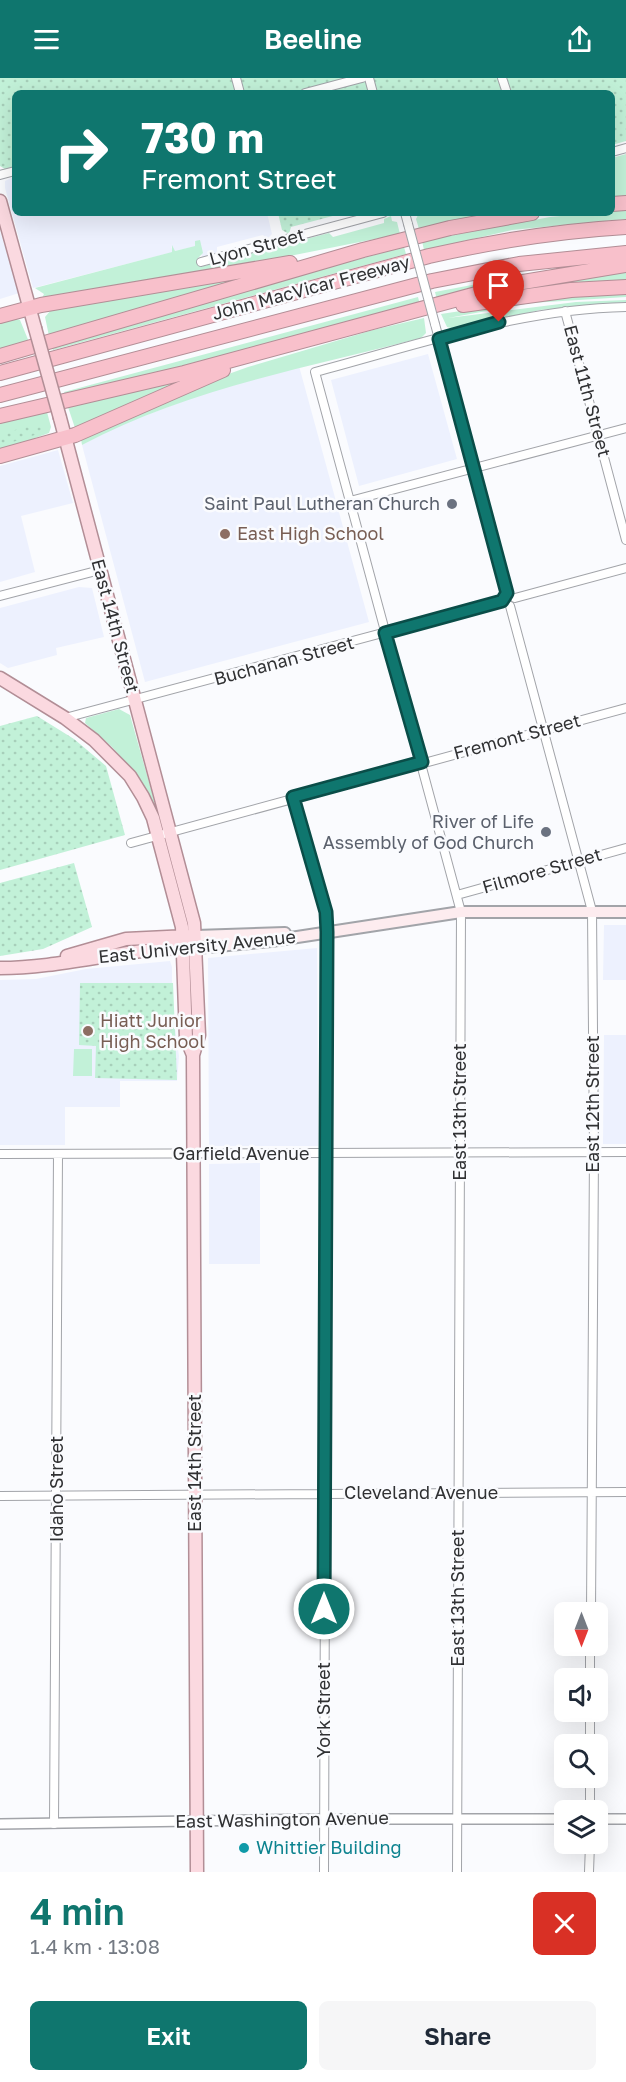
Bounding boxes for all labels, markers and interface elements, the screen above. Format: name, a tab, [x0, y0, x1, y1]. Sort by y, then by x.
icon: menu	[30, 23, 63, 56]
text: Beeline	[264, 23, 362, 55]
icon: share	[563, 23, 596, 56]
text: 730 m	[141, 112, 264, 162]
icon: right	[42, 114, 120, 192]
text: Fremont Street	[141, 163, 337, 195]
street label: Lyon Street	[206, 223, 307, 269]
street label: John MacVicar Freeway	[210, 250, 412, 324]
pin	[473, 260, 524, 322]
icon: arrive	[482, 269, 515, 302]
street label: East 11th Street	[560, 322, 616, 459]
place label: Saint Paul Lutheran Church	[204, 492, 440, 514]
marker: Saint Paul Lutheran Church	[445, 497, 459, 511]
place label: East High School	[237, 522, 384, 544]
marker: East High School	[218, 527, 232, 541]
street label: East 14th Street	[87, 556, 144, 695]
street label: Buchanan Street	[211, 631, 356, 689]
street label: Fremont Street	[451, 709, 583, 764]
place label: River of Life Assembly of God Church	[323, 810, 534, 853]
marker: River of Life Assembly of God Church	[539, 825, 553, 839]
street label: Filmore Street	[480, 843, 604, 898]
street label: East University Avenue	[97, 925, 297, 967]
place label: Hiatt Junior High School	[100, 1009, 205, 1052]
marker: Hiatt Junior High School	[81, 1024, 95, 1038]
street label: East 12th Street	[581, 1035, 603, 1173]
street label: East 13th Street	[448, 1043, 470, 1181]
street label: Garfield Avenue	[173, 1142, 309, 1164]
street label: East 14th Street	[183, 1394, 205, 1532]
street label: Idaho Street	[45, 1436, 67, 1542]
street label: Cleveland Avenue	[344, 1481, 498, 1503]
street label: East 13th Street	[446, 1529, 468, 1667]
position arrow	[292, 1577, 356, 1641]
north arrow	[554, 1602, 608, 1656]
map controls	[554, 1602, 608, 1854]
street label: York Street	[312, 1662, 334, 1758]
button: sound	[554, 1668, 608, 1722]
button: search	[554, 1734, 608, 1788]
button: layers	[554, 1800, 608, 1854]
street label: East Washington Avenue	[175, 1806, 389, 1832]
place label: Whittier Building	[256, 1836, 402, 1858]
marker: Whittier Building	[237, 1841, 251, 1855]
text: 4 min	[30, 1890, 125, 1933]
button: close	[533, 1892, 596, 1955]
text: 1.4 km · 13:08	[30, 1934, 160, 1958]
button: Exit	[30, 2001, 307, 2070]
button: Share	[319, 2001, 596, 2070]

